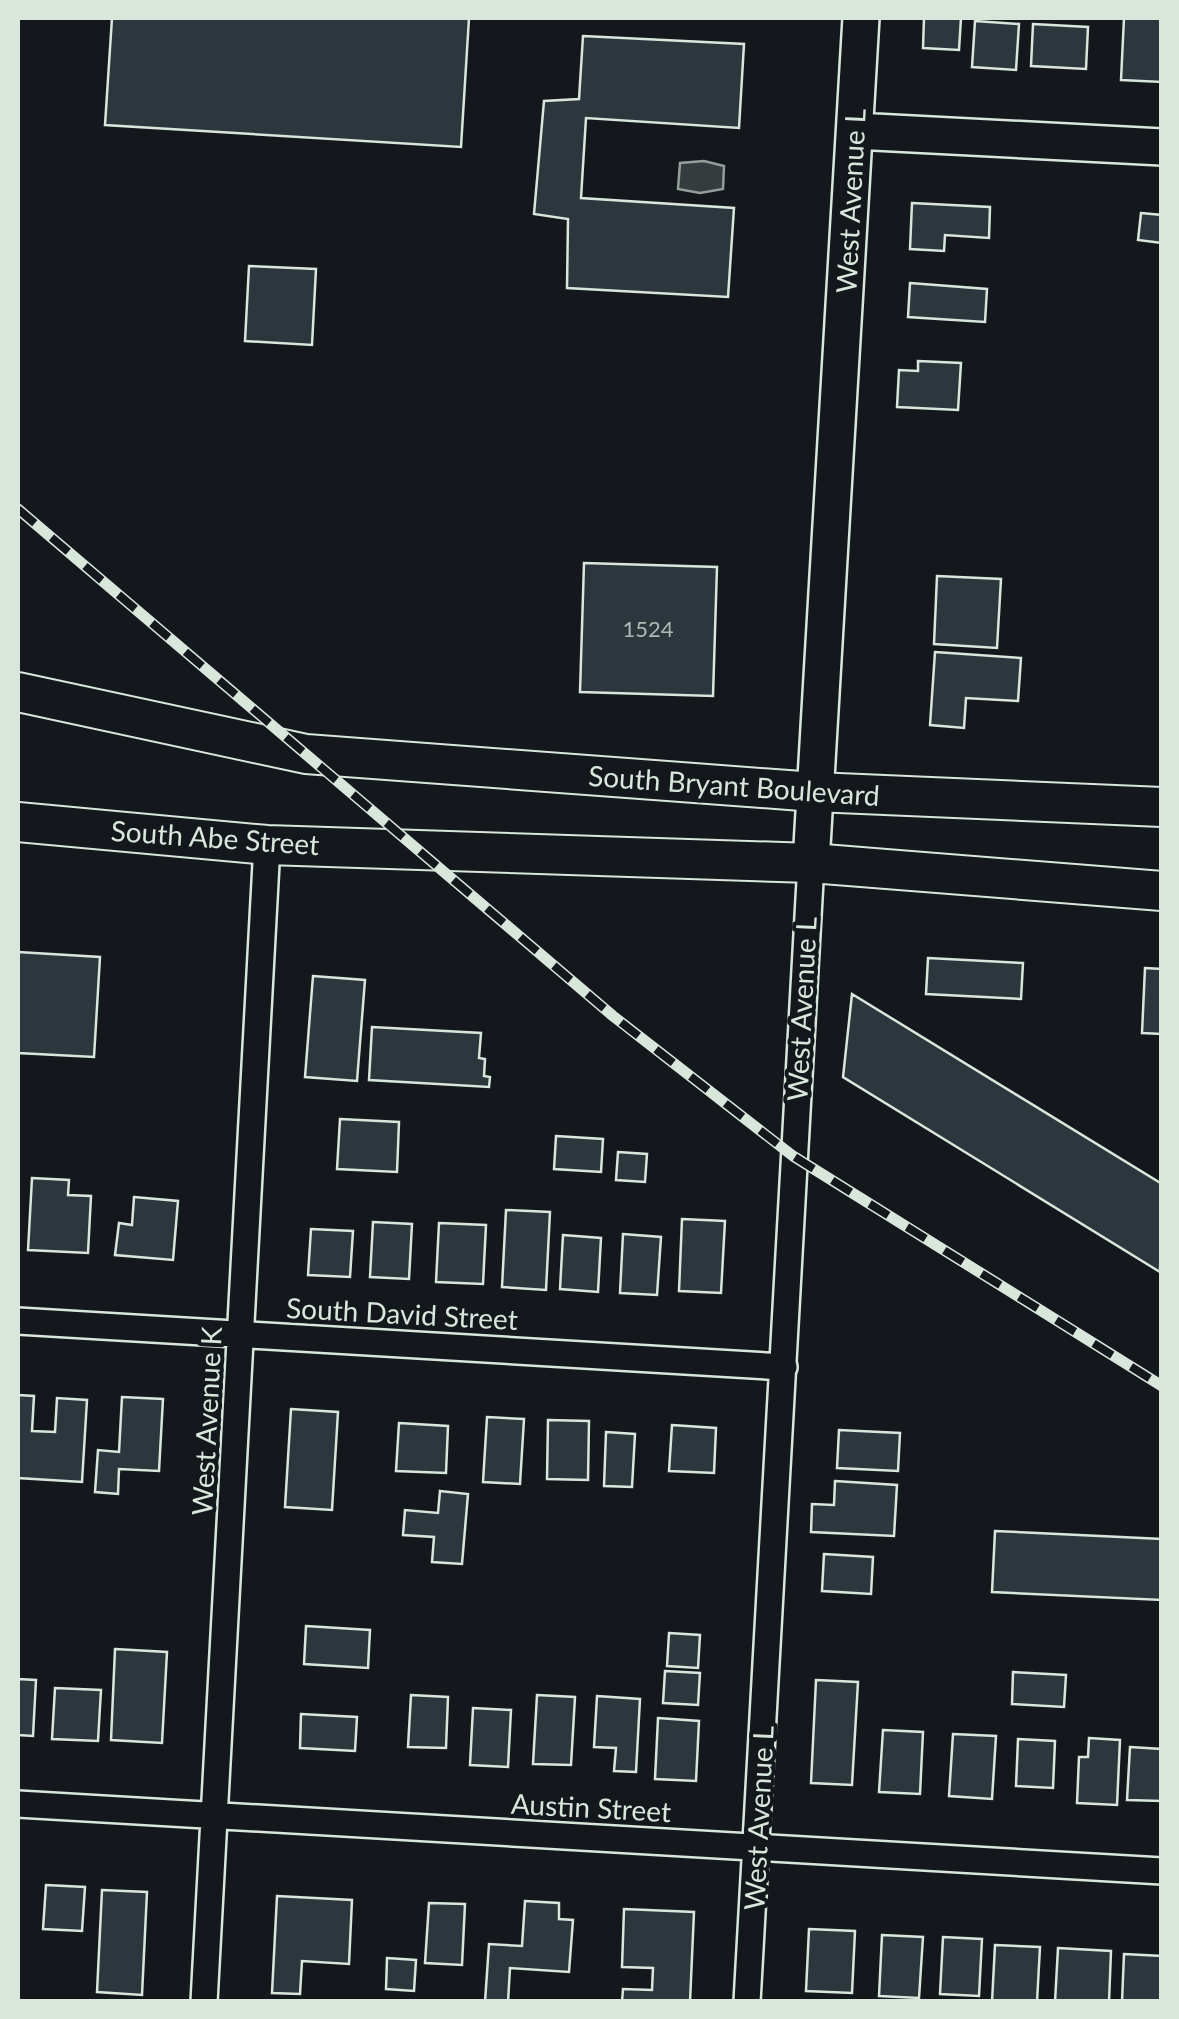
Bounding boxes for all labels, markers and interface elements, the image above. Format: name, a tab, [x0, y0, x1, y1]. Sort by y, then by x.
street label: West Avenue L	[828, 108, 872, 294]
house number: 1524	[622, 615, 674, 642]
street label: South Bryant Boulevard	[587, 758, 881, 812]
street label: South Abe Street	[110, 813, 320, 861]
street label: West Avenue L	[779, 916, 823, 1102]
street label: South David Street	[285, 1290, 519, 1336]
street label: West Avenue K	[184, 1325, 228, 1516]
street label: West Avenue L	[736, 1725, 780, 1911]
street label: Austin Street	[510, 1786, 672, 1828]

